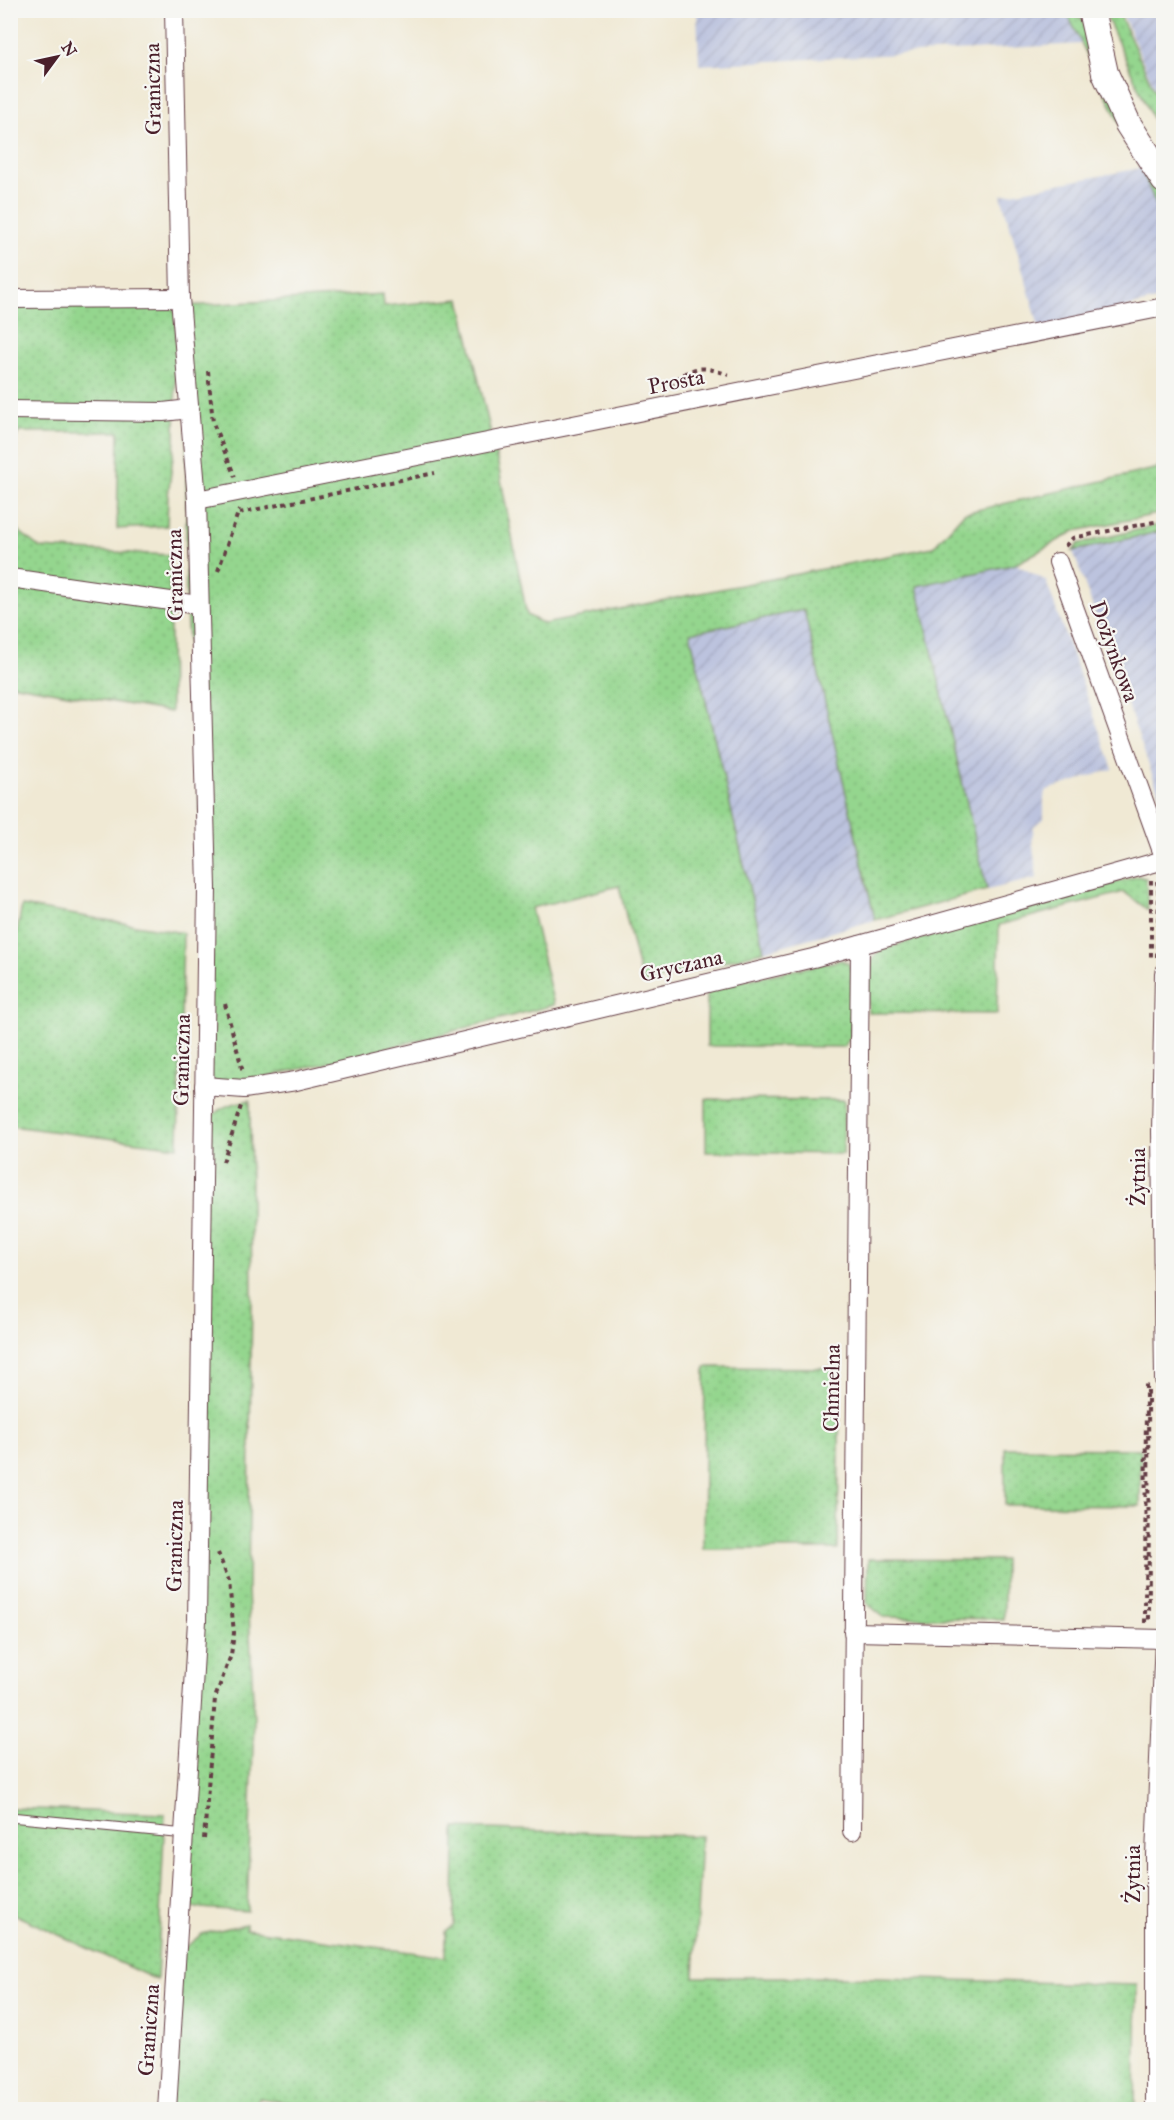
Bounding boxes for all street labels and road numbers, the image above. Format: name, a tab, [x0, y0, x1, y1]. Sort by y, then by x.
street label: Graniczna	[138, 42, 167, 135]
street label: Prosta	[646, 363, 707, 400]
street label: Graniczna	[160, 528, 189, 621]
street label: Dożynkowa	[1084, 597, 1146, 706]
street label: Gryczana	[637, 943, 726, 988]
street label: Graniczna	[167, 1013, 196, 1106]
street label: Żytnia	[1124, 1147, 1151, 1206]
street label: Chmielna	[817, 1343, 846, 1432]
street label: Graniczna	[160, 1499, 189, 1592]
street label: Żytnia	[1119, 1844, 1146, 1903]
street label: Graniczna	[132, 1982, 165, 2077]

